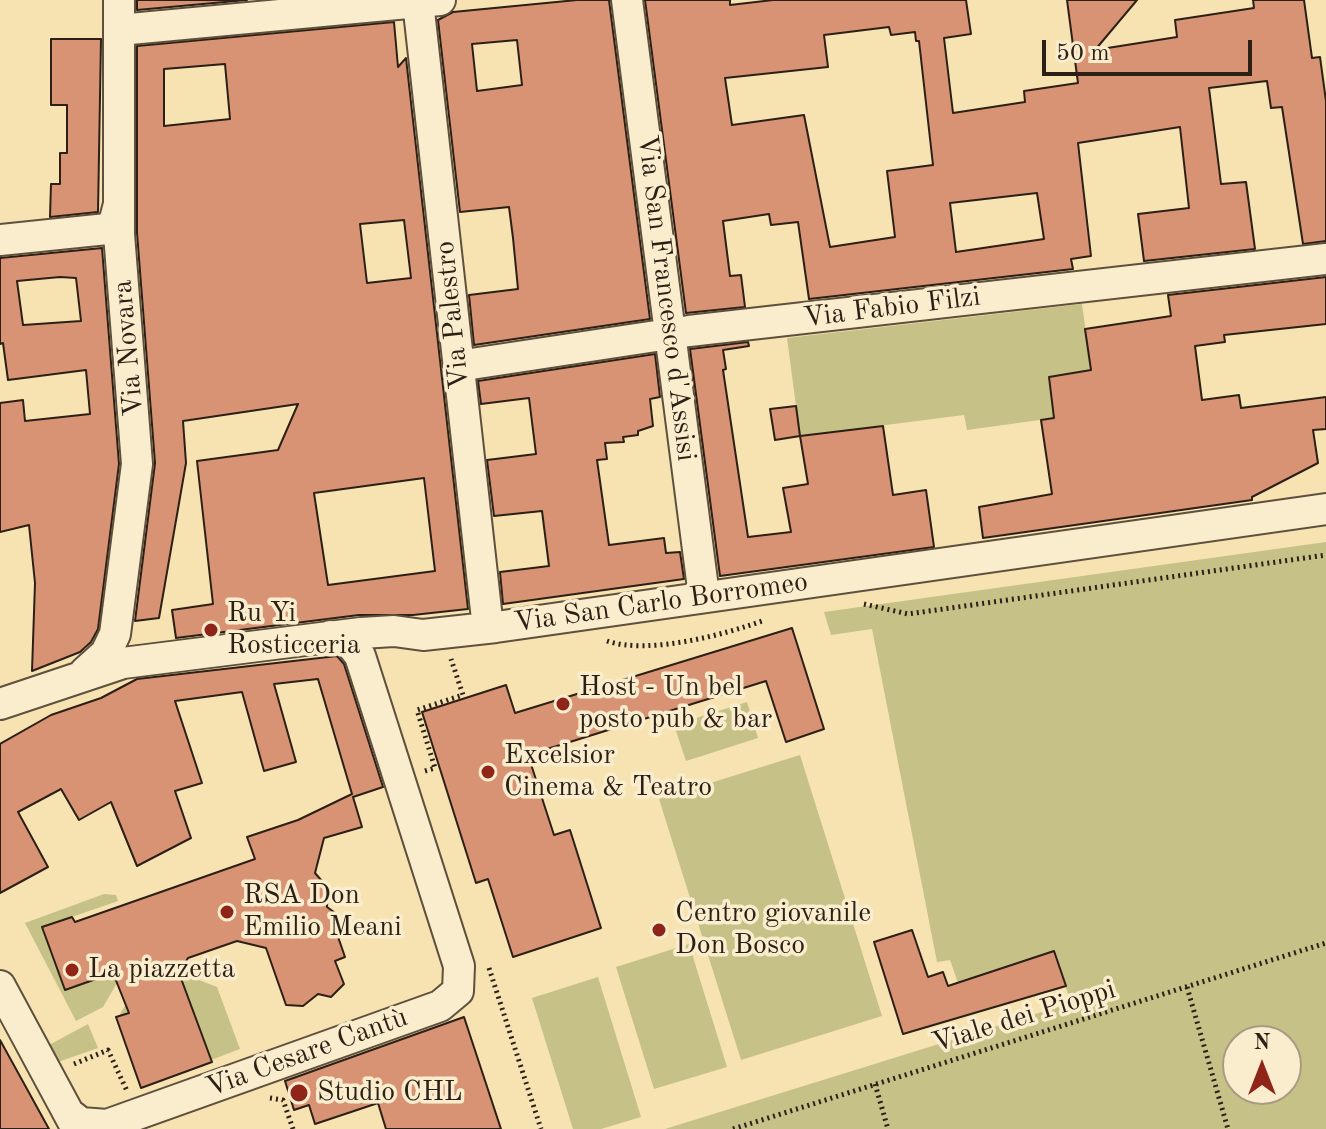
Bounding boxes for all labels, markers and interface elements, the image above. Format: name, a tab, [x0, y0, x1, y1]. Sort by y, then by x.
scale bar	[1046, 24, 1256, 74]
text: 50 m	[1056, 42, 1110, 66]
street label: Via San Francesco d'Assisi	[629, 133, 703, 463]
street label: Via Palestro	[429, 239, 477, 391]
street label: Via Novara	[106, 278, 152, 418]
street label: Via Fabio Filzi	[802, 280, 982, 336]
street label: Via San Carlo Borromeo	[512, 566, 810, 640]
place label: Ru Yi Rosticceria	[227, 597, 361, 663]
marker: Ru Yi Rosticceria	[202, 621, 220, 639]
place label: Host - Un bel posto pub & bar	[579, 671, 772, 737]
marker: Host - Un bel posto pub & bar	[554, 695, 572, 713]
place label: Excelsior Cinema & Teatro	[504, 739, 712, 805]
marker: Excelsior Cinema & Teatro	[479, 763, 497, 781]
place label: RSA Don Emilio Meani	[243, 879, 402, 945]
place label: Centro giovanile Don Bosco	[675, 897, 871, 963]
marker: RSA Don Emilio Meani	[218, 903, 236, 921]
marker: Centro giovanile Don Bosco	[650, 921, 668, 939]
place label: La piazzetta	[88, 953, 235, 987]
marker: La piazzetta	[63, 961, 81, 979]
street label: Viale dei Pioppi	[928, 973, 1120, 1061]
street label: Via Cesare Cantù	[202, 1001, 412, 1105]
north arrow	[1222, 1025, 1302, 1105]
text: N	[1254, 1032, 1270, 1054]
place label: Studio CHL	[317, 1076, 463, 1110]
marker: Studio CHL	[288, 1082, 310, 1104]

